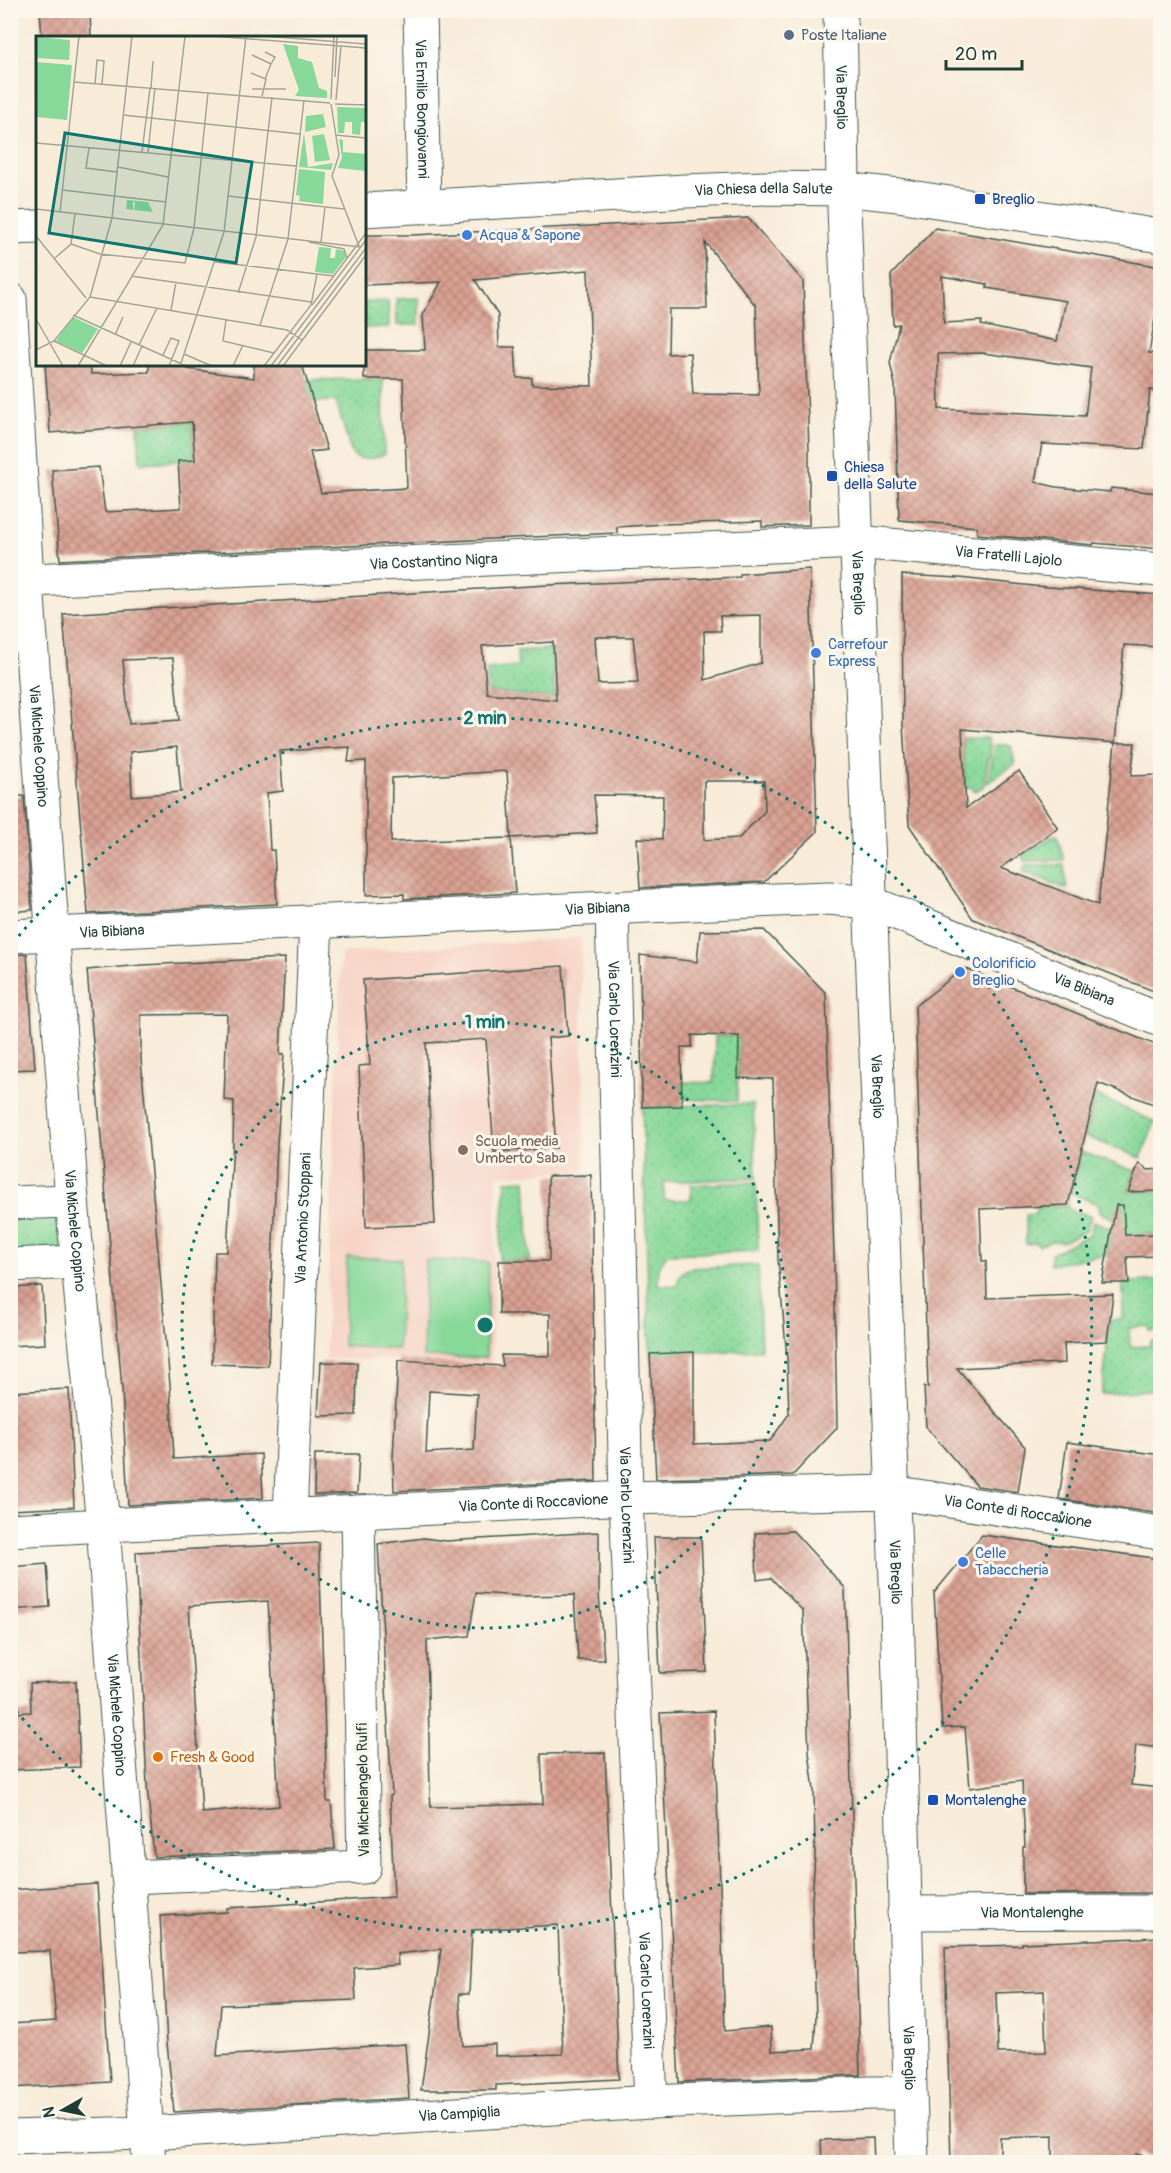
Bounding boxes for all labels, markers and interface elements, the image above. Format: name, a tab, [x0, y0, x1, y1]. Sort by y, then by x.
place label: Poste Italiane	[801, 26, 887, 45]
marker: Poste Italiane	[782, 28, 796, 42]
scale bar	[946, 33, 1022, 71]
inset map	[36, 36, 366, 366]
street label: Via Emilio Bongiovanni	[411, 39, 432, 179]
text: 20 m	[955, 43, 997, 66]
street label: Via Breglio	[831, 64, 851, 130]
street label: Via Chiesa della Salute	[694, 179, 833, 201]
place label: Breglio	[992, 190, 1035, 209]
marker: Breglio	[973, 192, 987, 206]
place label: Acqua & Sapone	[479, 226, 581, 245]
marker: Acqua & Sapone	[460, 228, 474, 242]
place label: Chiesa della Salute	[844, 458, 917, 494]
marker: Chiesa della Salute	[825, 469, 839, 483]
street label: Via Fratelli Lajolo	[954, 542, 1063, 571]
street label: Via Costantino Nigra	[369, 550, 498, 574]
street label: Via Breglio	[847, 550, 868, 615]
place label: Carrefour Express	[828, 635, 889, 671]
marker: Carrefour Express	[809, 646, 823, 660]
street label: Via Michele Coppino	[24, 684, 52, 808]
text: 2 min	[463, 707, 507, 730]
street label: Via Bibiana	[564, 898, 630, 920]
street label: Via Bibiana	[79, 921, 145, 943]
place label: Colorificio Breglio	[972, 954, 1036, 990]
street label: Via Carlo Lorenzini	[603, 960, 625, 1078]
marker: Colorificio Breglio	[953, 965, 967, 979]
street label: Via Bibiana	[1050, 969, 1118, 1011]
text: 1 min	[465, 1011, 505, 1034]
street label: Via Breglio	[866, 1054, 888, 1119]
place label: Scuola media Umberto Saba	[475, 1132, 566, 1168]
marker: Scuola media Umberto Saba	[456, 1143, 470, 1157]
street label: Via Antonio Stoppani	[291, 1152, 316, 1284]
street label: Via Michele Coppino	[60, 1169, 90, 1293]
centre of rings	[475, 1315, 495, 1335]
street label: Via Carlo Lorenzini	[615, 1446, 638, 1564]
street label: Via Conte di Roccavione	[458, 1490, 609, 1517]
street label: Via Conte di Roccavione	[942, 1491, 1094, 1533]
street label: Via Breglio	[884, 1539, 906, 1605]
place label: Celle Tabaccheria	[975, 1544, 1048, 1580]
marker: Celle Tabaccheria	[956, 1555, 970, 1569]
street label: Via Michele Coppino	[102, 1653, 130, 1777]
street label: Via Michelangelo Rulfi	[353, 1722, 374, 1857]
place label: Fresh & Good	[170, 1748, 255, 1767]
marker: Fresh & Good	[151, 1750, 165, 1764]
place label: Montalenghe	[945, 1791, 1027, 1810]
marker: Montalenghe	[926, 1793, 940, 1807]
street label: Via Montalenghe	[980, 1903, 1084, 1923]
street label: Via Carlo Lorenzini	[634, 1932, 658, 2050]
street label: Via Breglio	[898, 2025, 919, 2090]
north arrow	[33, 2080, 93, 2140]
street label: Via Campiglia	[418, 2102, 501, 2126]
text: N	[38, 2105, 60, 2119]

